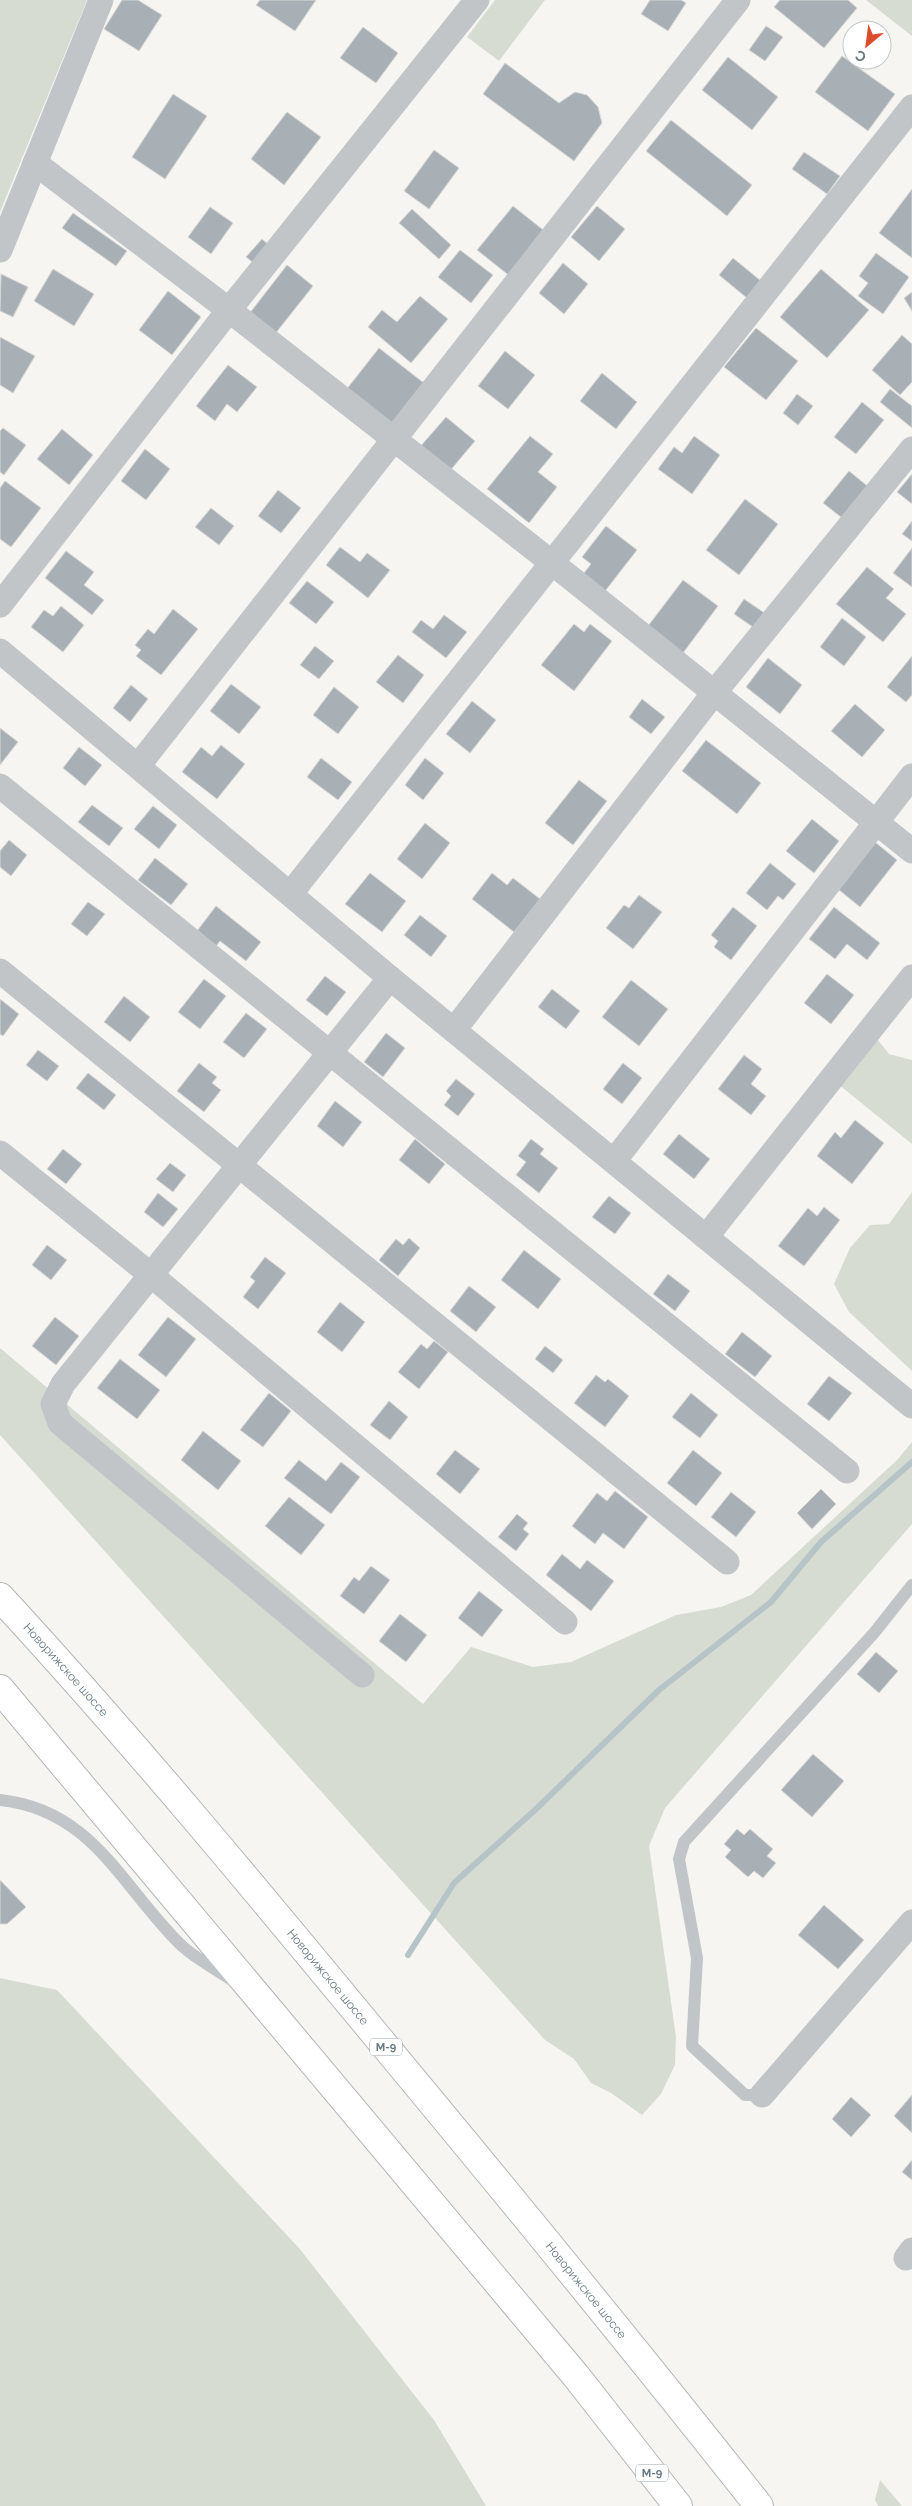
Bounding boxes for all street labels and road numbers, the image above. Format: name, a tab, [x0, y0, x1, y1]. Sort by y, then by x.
street label: Новорижское шоссе	[20, 1620, 111, 1719]
street label: Новорижское шоссе	[284, 1926, 372, 2028]
road number: М-9	[370, 2038, 402, 2056]
street label: Новорижское шоссе	[543, 2239, 629, 2341]
road number: М-9	[636, 2464, 668, 2482]

